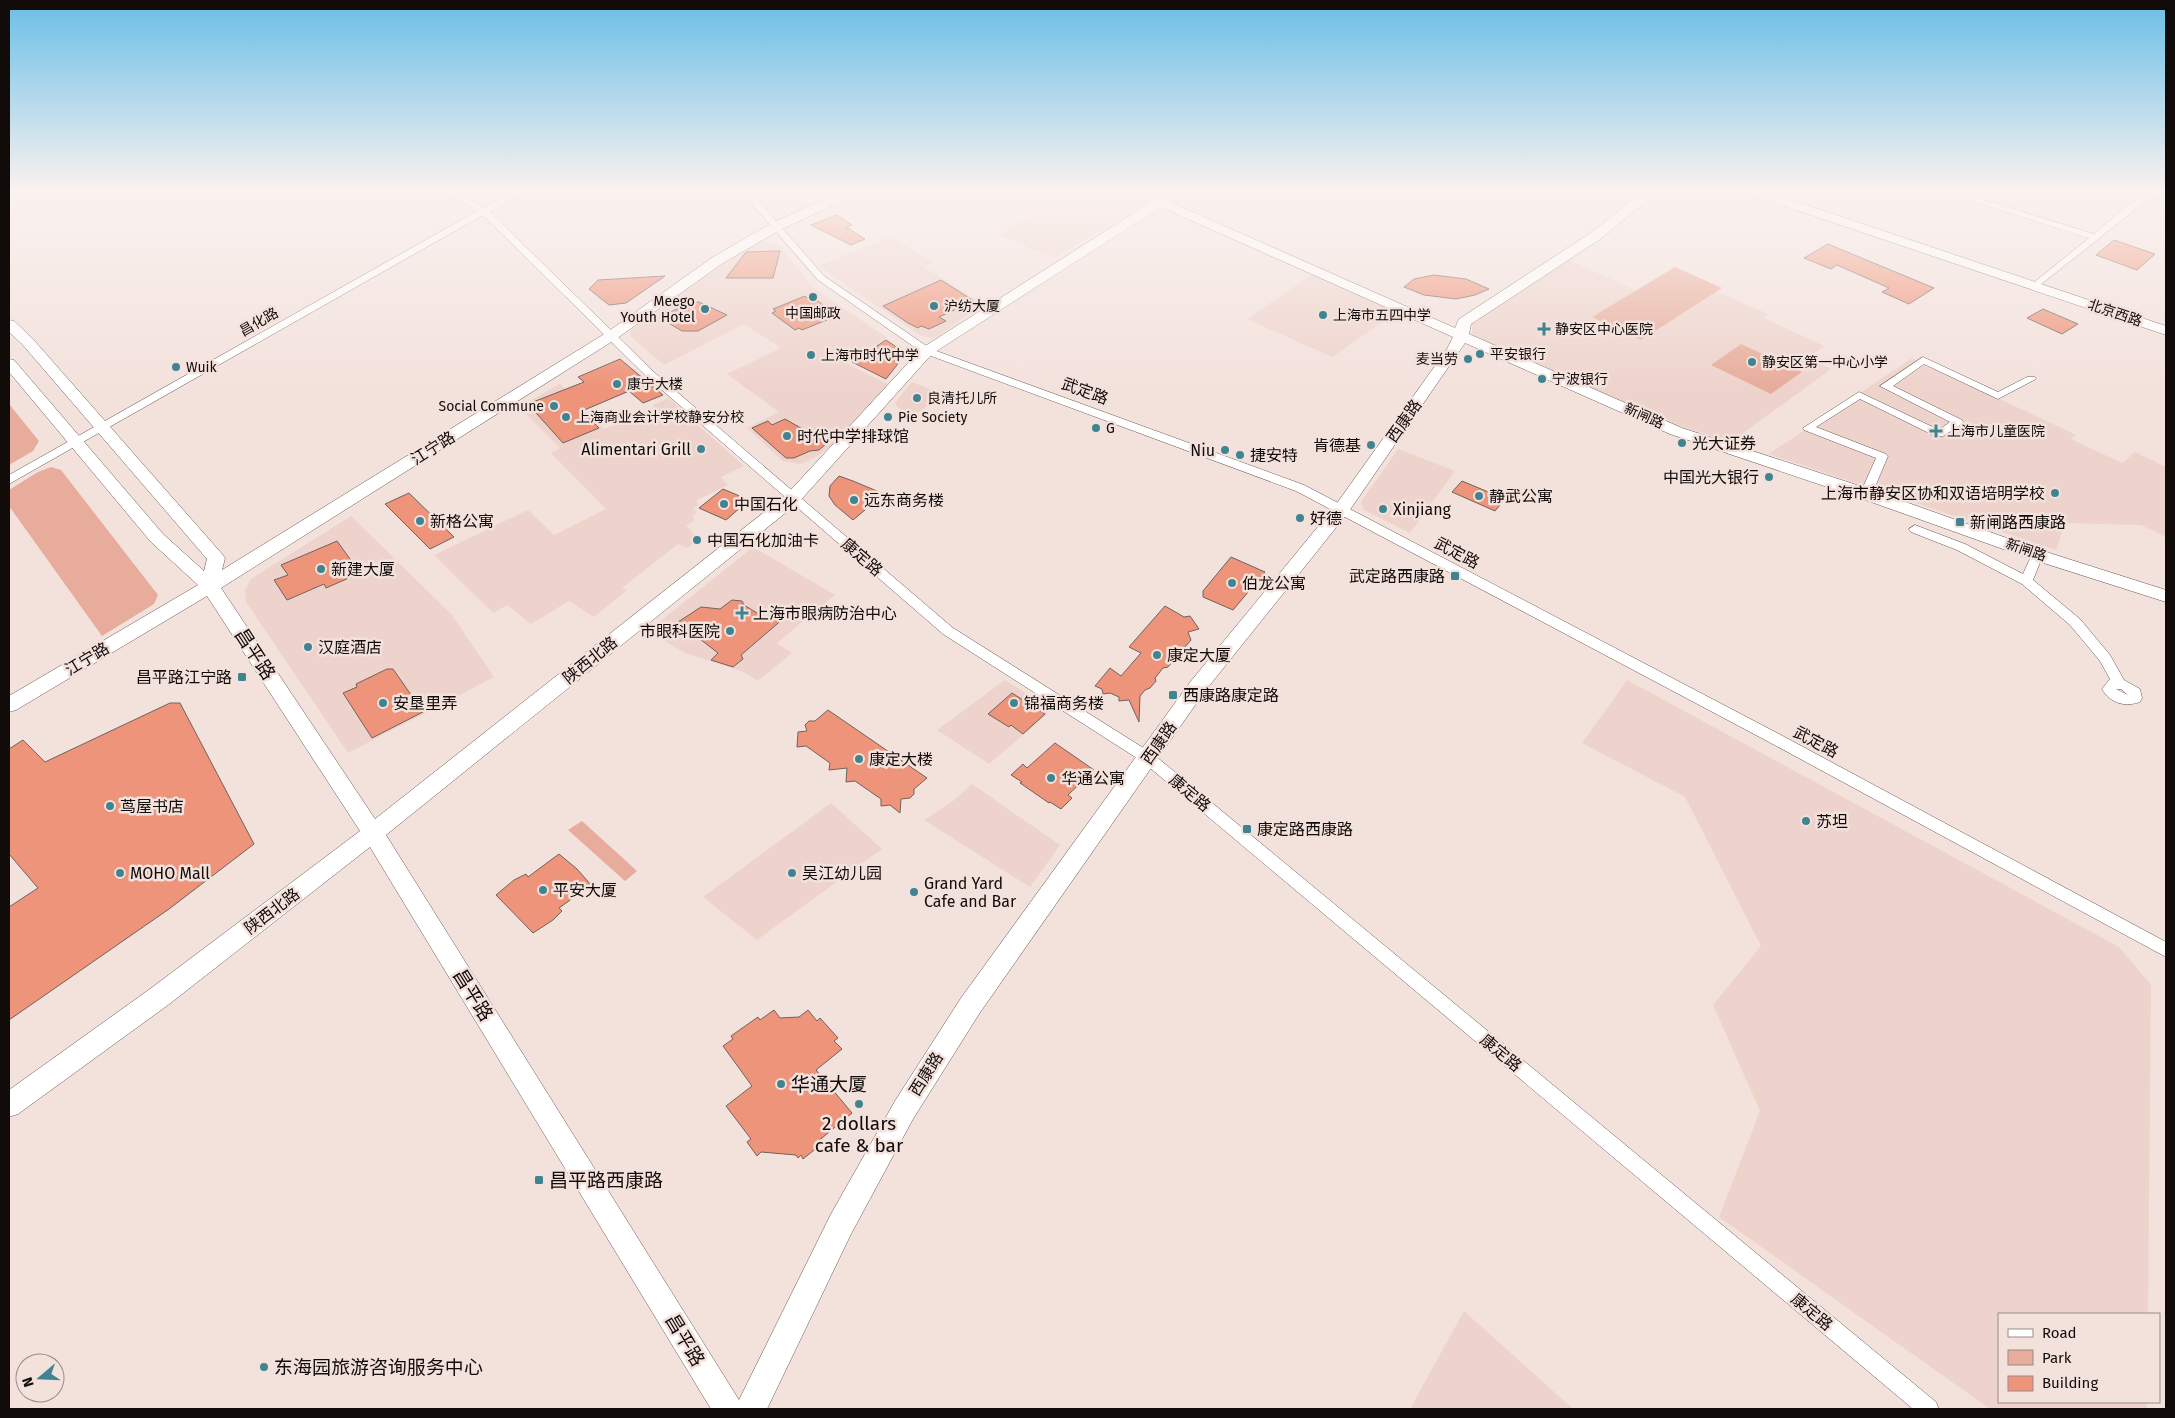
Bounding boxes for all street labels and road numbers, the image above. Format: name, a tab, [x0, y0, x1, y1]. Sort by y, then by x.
street label: 北京西路	[2086, 296, 2144, 330]
street label: 昌化路	[237, 304, 281, 340]
street label: 武定路	[1059, 374, 1111, 408]
street label: 西康路	[1382, 396, 1426, 446]
street label: 新闸路	[1621, 400, 1667, 432]
street label: 江宁路	[408, 427, 458, 469]
street label: 武定路	[1431, 533, 1483, 573]
street label: 康定路	[838, 534, 886, 580]
street label: 新闸路	[2003, 535, 2049, 565]
street label: 昌平路	[230, 624, 280, 684]
street label: 陕西北路	[559, 632, 621, 688]
street label: 江宁路	[62, 638, 112, 680]
street label: 西康路	[1137, 718, 1181, 768]
street label: 武定路	[1790, 722, 1842, 762]
street label: 康定路	[1166, 770, 1214, 816]
street label: 陕西北路	[241, 884, 303, 938]
street label: 昌平路	[448, 965, 498, 1025]
street label: 康定路	[1477, 1030, 1525, 1076]
street label: 西康路	[905, 1049, 947, 1099]
street label: 康定路	[1788, 1289, 1836, 1335]
street label: 昌平路	[660, 1310, 710, 1370]

